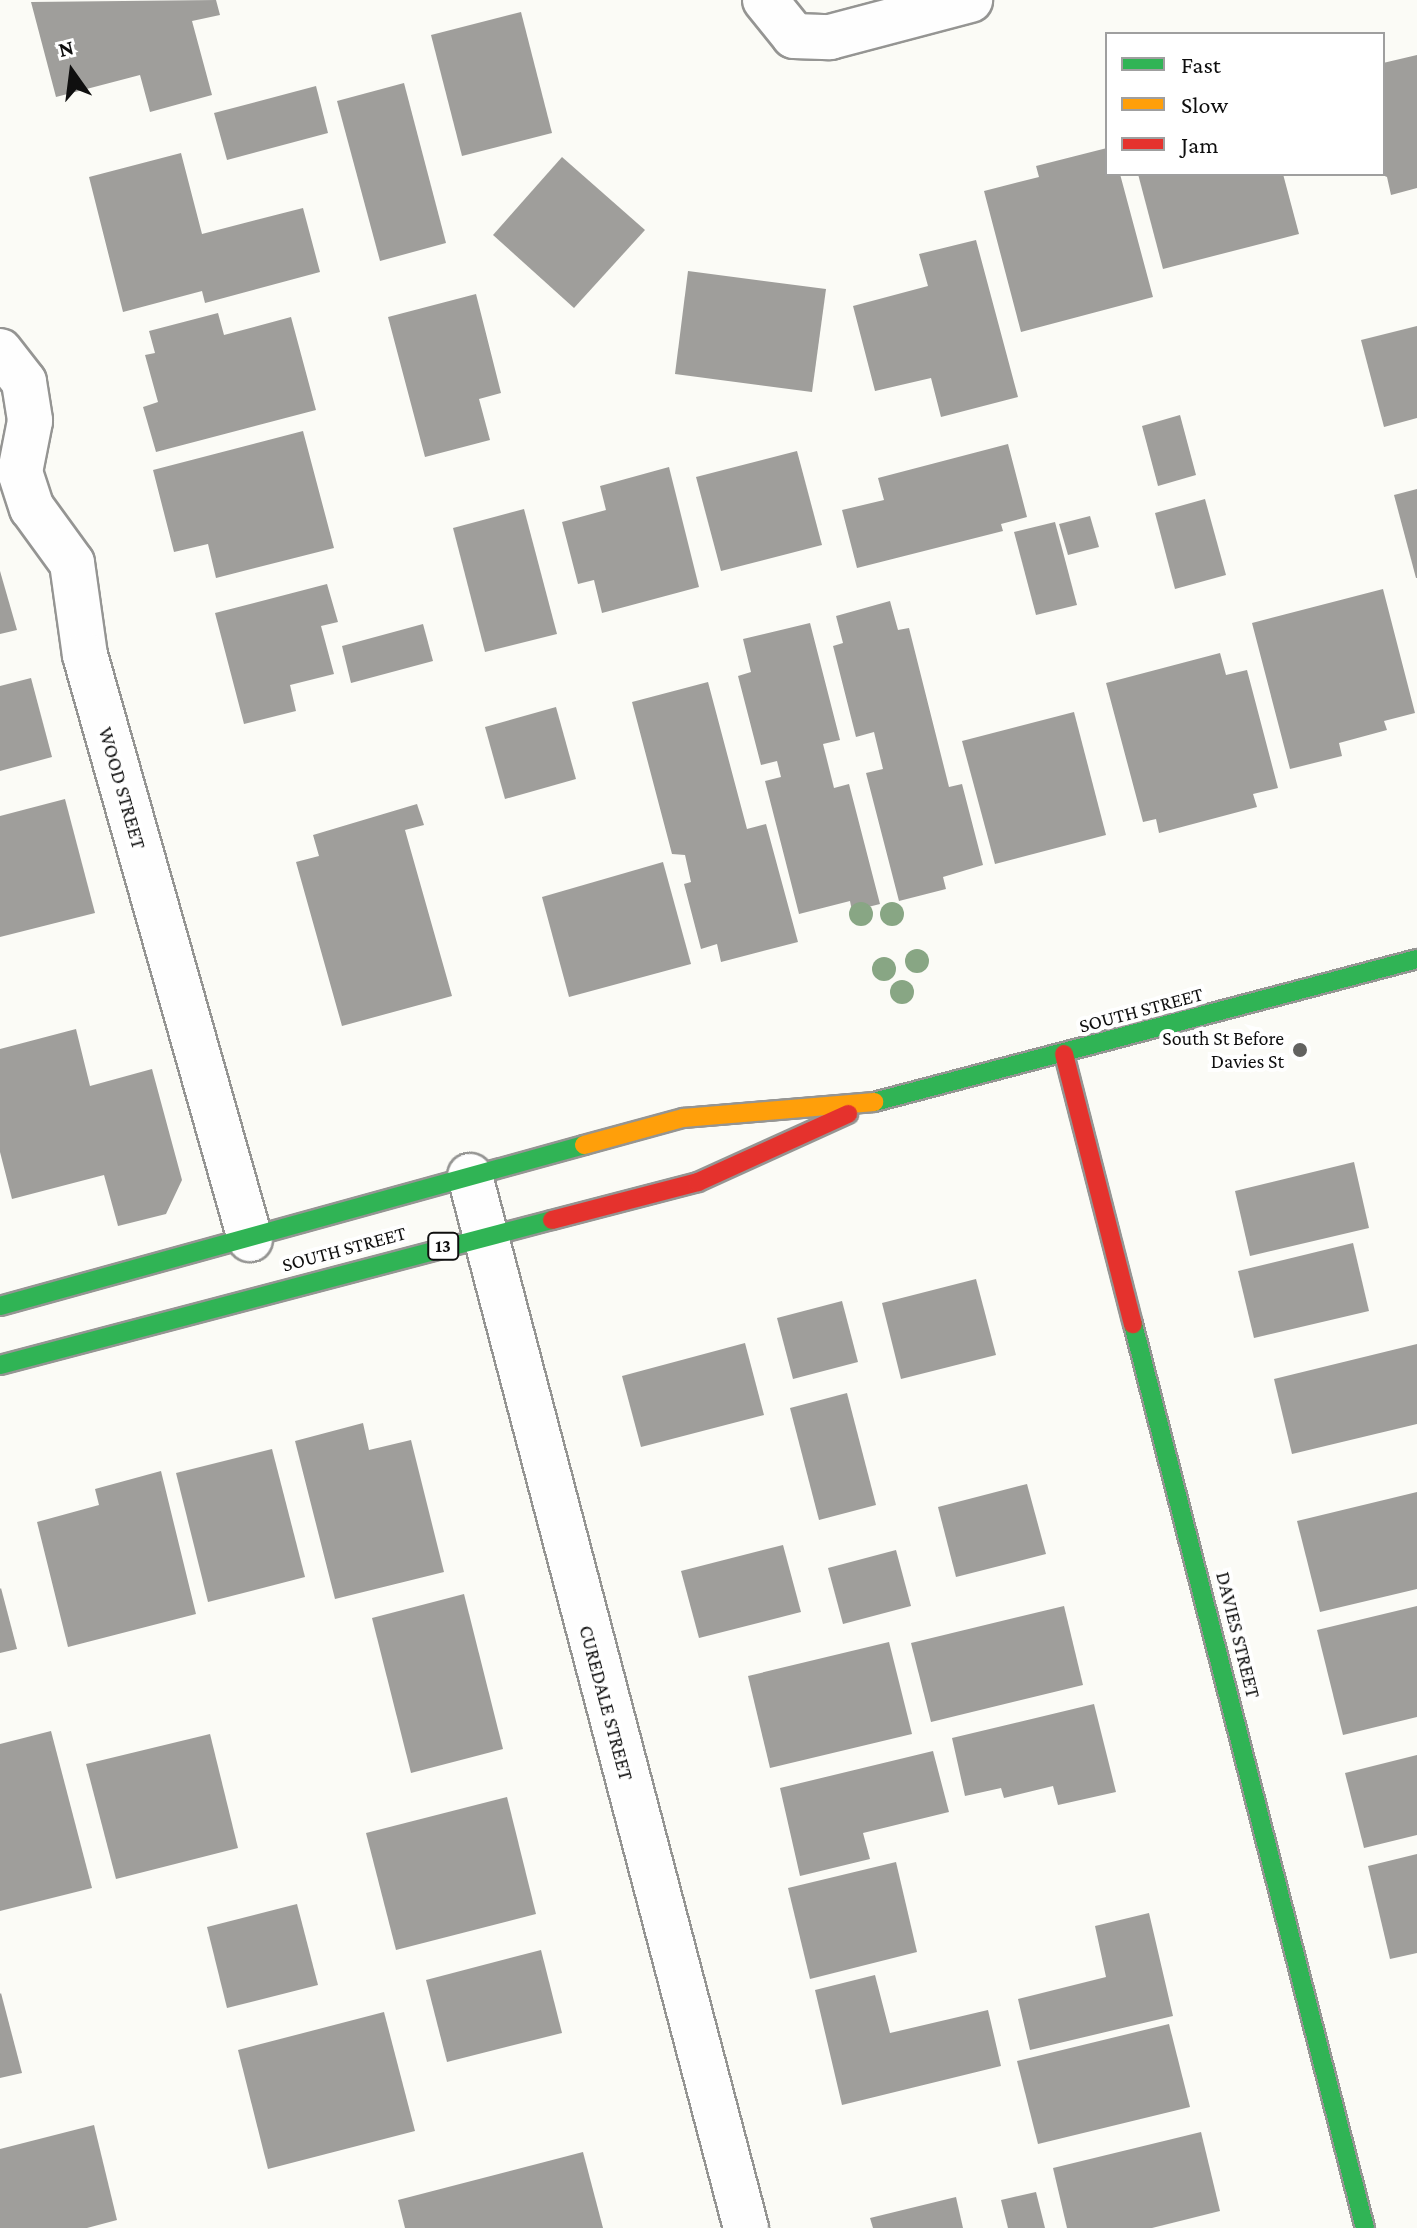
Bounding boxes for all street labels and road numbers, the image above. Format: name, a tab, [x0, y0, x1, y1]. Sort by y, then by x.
street label: WOOD STREET	[93, 724, 151, 852]
street label: SOUTH STREET	[1076, 982, 1206, 1038]
street label: SOUTH STREET	[279, 1221, 409, 1277]
road number: 13	[427, 1232, 459, 1260]
street label: DAVIES STREET	[1211, 1569, 1265, 1701]
street label: CUREDALE STREET	[574, 1623, 638, 1783]

